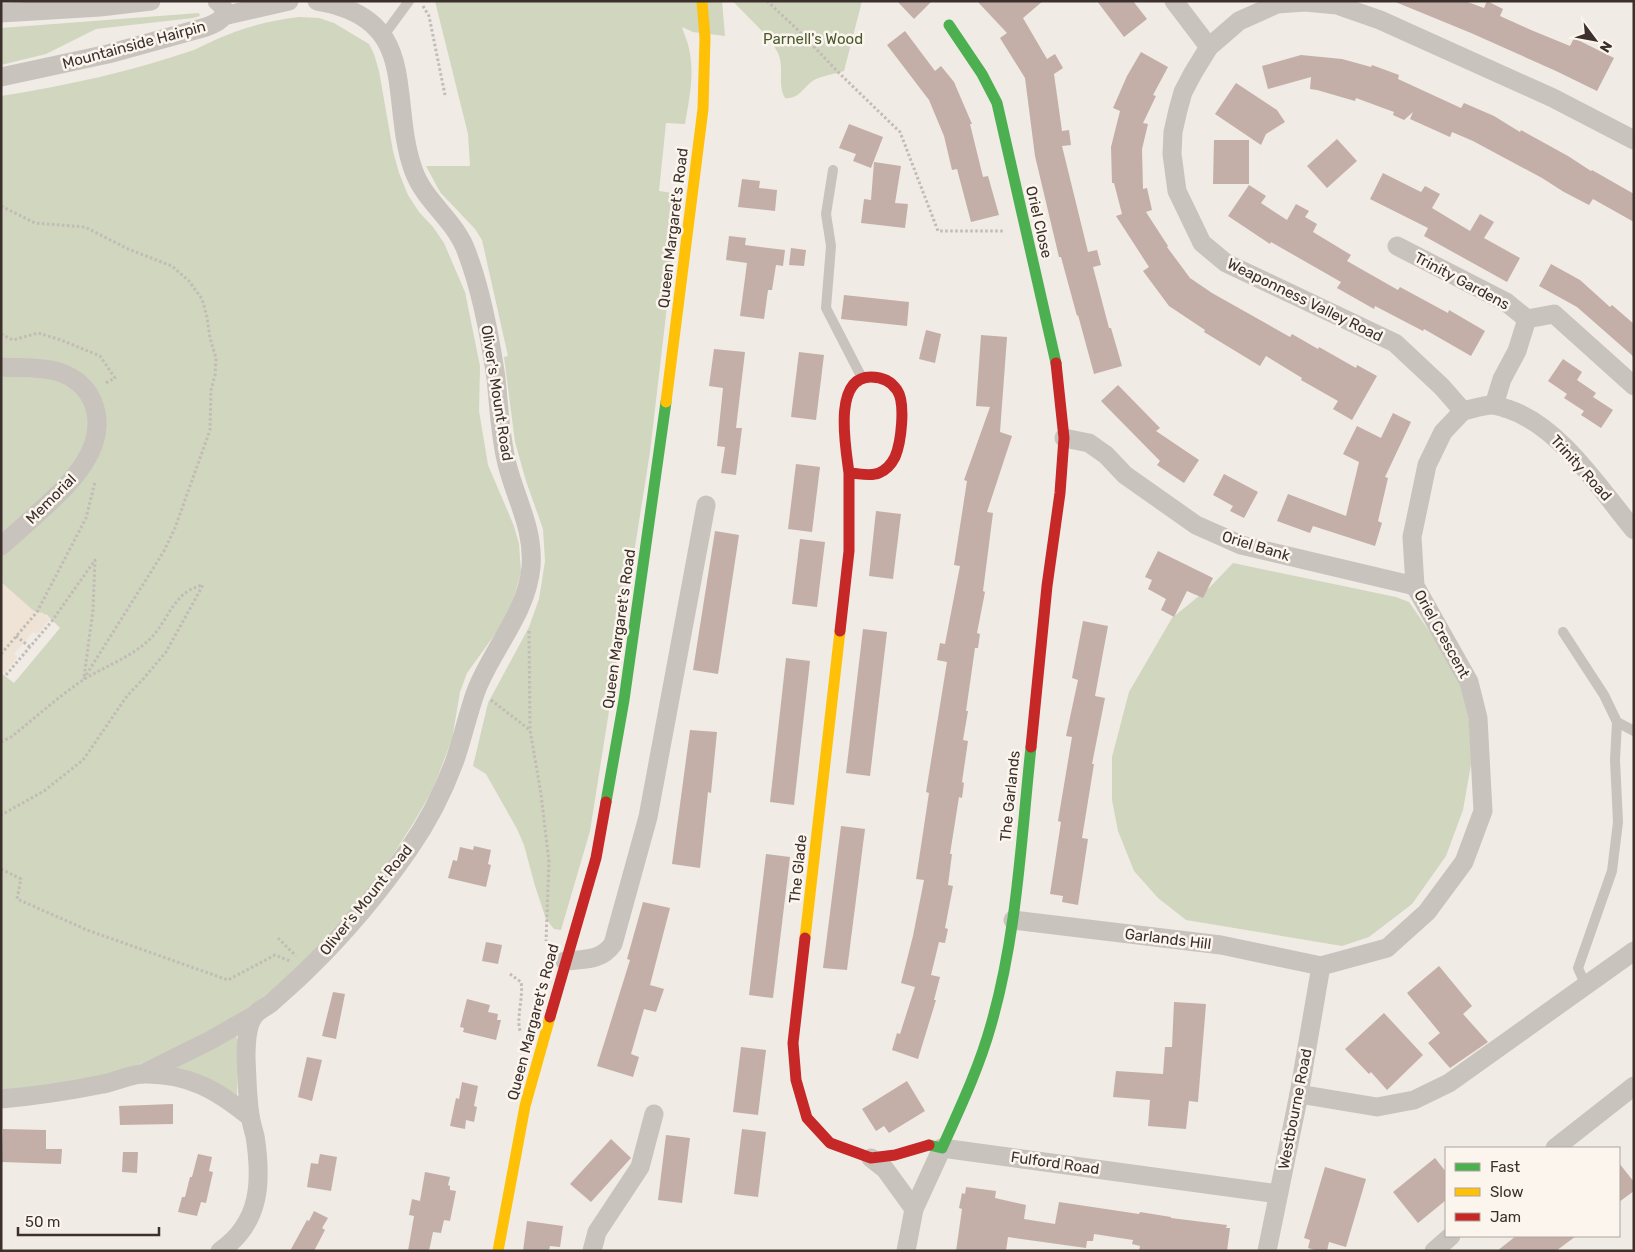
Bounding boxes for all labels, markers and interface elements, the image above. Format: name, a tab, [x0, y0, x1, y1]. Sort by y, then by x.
north arrow	[1570, 15, 1620, 65]
street label: Mountainside Hairpin	[60, 17, 208, 73]
park label: Parnell's Wood	[763, 30, 863, 48]
text: N	[1596, 38, 1615, 55]
street label: Queen Margaret's Road	[654, 147, 692, 309]
street label: Oriel Close	[1022, 184, 1056, 260]
street label: Trinity Gardens	[1411, 248, 1513, 314]
street label: Weaponness Valley Road	[1224, 254, 1386, 346]
street label: Oliver's Mount Road	[477, 324, 517, 462]
street label: Trinity Road	[1547, 431, 1615, 505]
street label: Memorial	[22, 470, 80, 528]
street label: Oriel Bank	[1220, 527, 1293, 565]
street label: Queen Margaret's Road	[599, 548, 639, 710]
street label: Oriel Crescent	[1410, 587, 1474, 681]
street label: The Garlands	[996, 749, 1024, 842]
street label: The Glade	[785, 834, 811, 904]
street label: Oliver's Mount Road	[316, 841, 416, 959]
street label: Garlands Hill	[1124, 925, 1212, 953]
street label: Queen Margaret's Road	[503, 942, 563, 1102]
street label: Westbourne Road	[1274, 1047, 1316, 1171]
legend	[1445, 1147, 1620, 1237]
street label: Fulford Road	[1010, 1148, 1100, 1178]
text: Fast	[1490, 1158, 1520, 1176]
text: Slow	[1490, 1183, 1523, 1201]
scale bar	[18, 1204, 159, 1236]
text: Jam	[1490, 1208, 1521, 1226]
text: 50 m	[25, 1213, 60, 1231]

